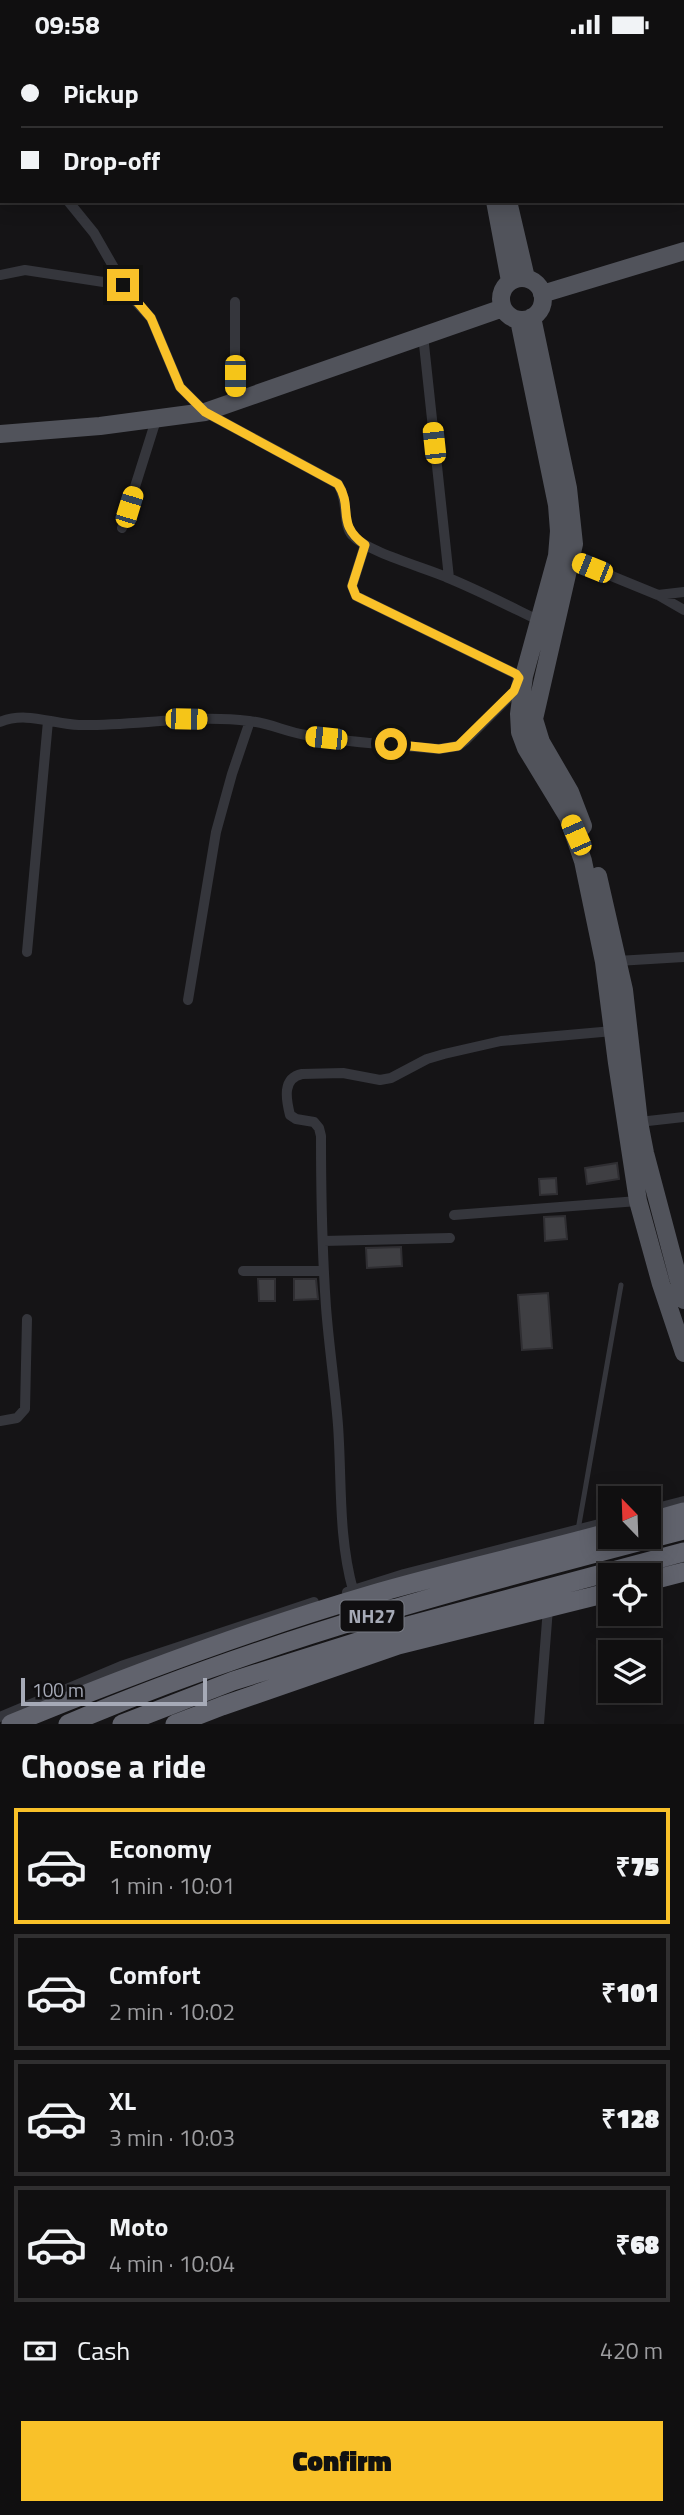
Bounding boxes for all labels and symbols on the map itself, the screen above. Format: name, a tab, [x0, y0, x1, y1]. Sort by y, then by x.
route end	[107, 269, 139, 301]
car	[225, 355, 246, 397]
car	[422, 421, 447, 465]
car	[113, 484, 146, 530]
car	[569, 550, 616, 586]
car	[165, 708, 208, 730]
car	[305, 725, 348, 751]
route start	[375, 728, 407, 760]
car	[558, 812, 595, 858]
north arrow	[598, 1486, 662, 1549]
road number: NH27	[340, 1601, 404, 1631]
scale bar	[21, 1675, 206, 1707]

